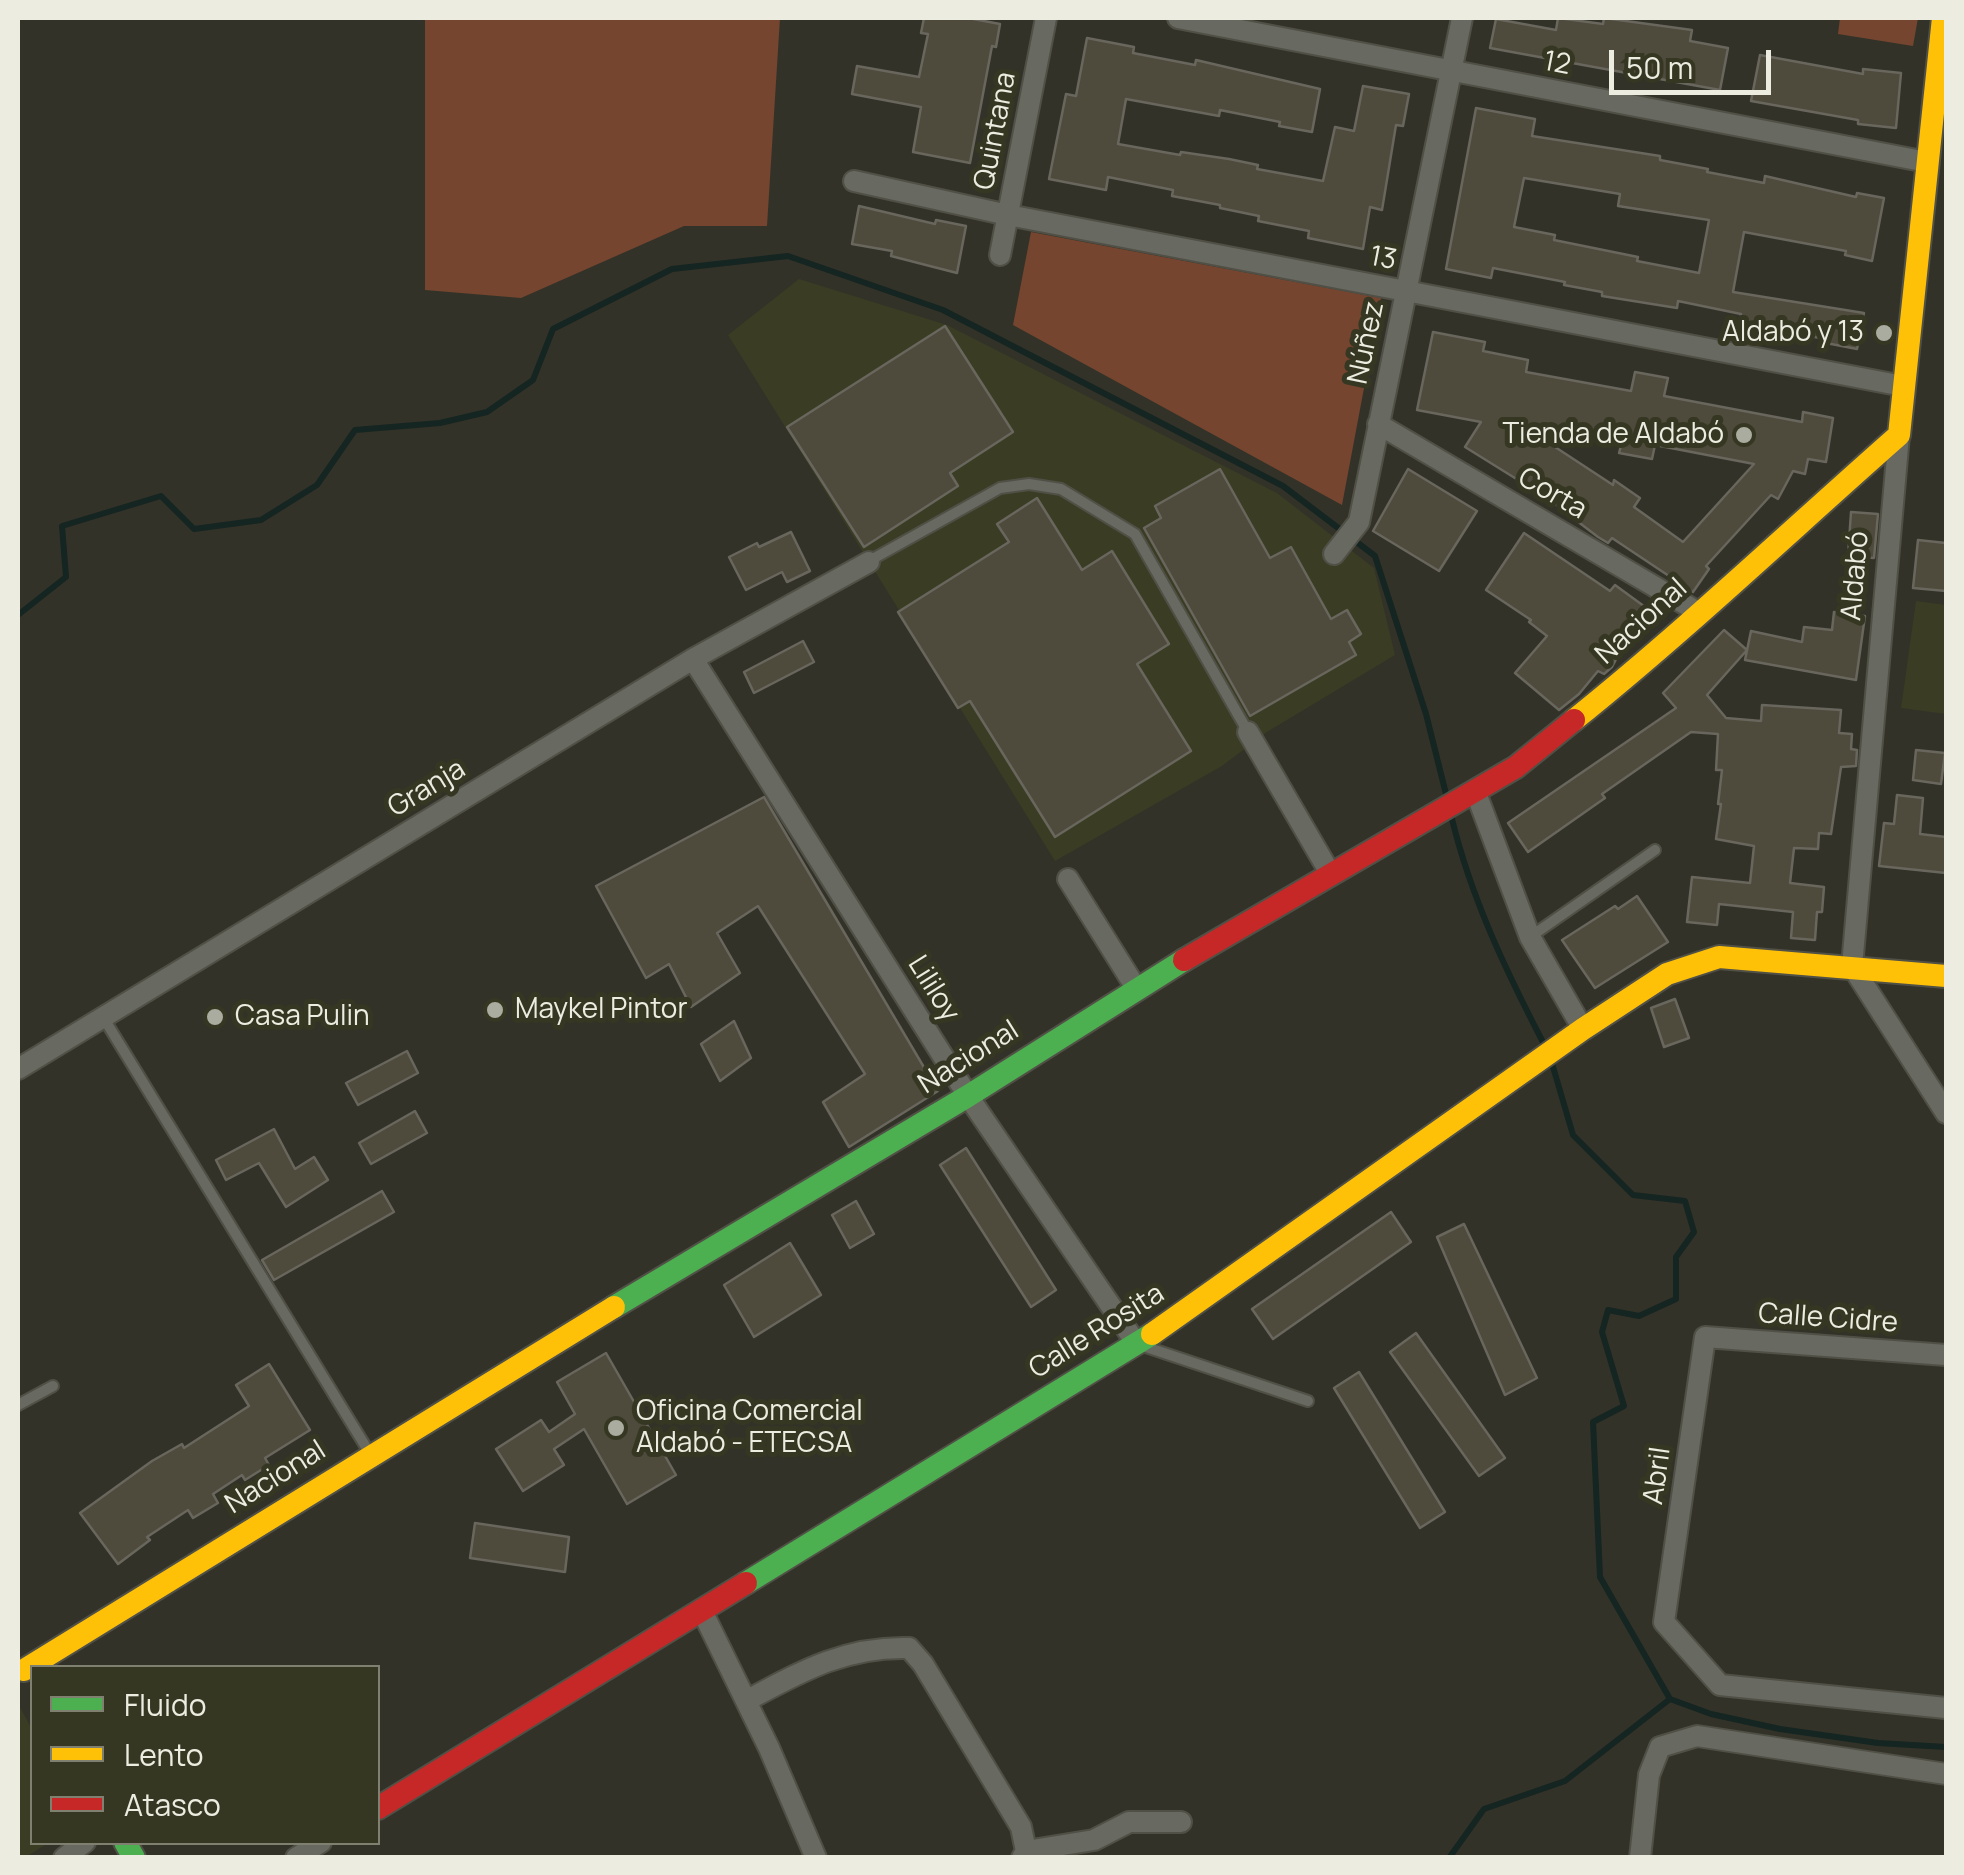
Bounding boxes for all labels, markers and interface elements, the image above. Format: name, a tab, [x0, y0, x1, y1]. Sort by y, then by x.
scale bar	[1614, 30, 1776, 92]
street label: 12	[1541, 45, 1573, 83]
text: 50 m	[1626, 47, 1693, 88]
street label: Quintana	[968, 69, 1024, 193]
street label: 13	[1367, 240, 1399, 278]
street label: Núñez	[1342, 299, 1392, 387]
place label: Aldabó y 13	[1722, 316, 1864, 350]
marker: Aldabó y 13	[1873, 322, 1895, 344]
place label: Tienda de Aldabó	[1502, 418, 1724, 452]
marker: Tienda de Aldabó	[1733, 424, 1755, 446]
street label: Corta	[1512, 461, 1592, 527]
street label: Aldabó	[1835, 530, 1877, 622]
street label: Nacional	[1589, 572, 1695, 672]
street label: Granja	[382, 753, 472, 825]
street label: Lililoy	[900, 950, 966, 1028]
place label: Maykel Pintor	[515, 993, 688, 1027]
marker: Maykel Pintor	[484, 999, 506, 1021]
place label: Casa Pulin	[235, 1000, 370, 1034]
marker: Casa Pulin	[204, 1006, 226, 1028]
street label: Nacional	[913, 1014, 1025, 1102]
street label: Calle Rosita	[1023, 1277, 1171, 1387]
street label: Calle Cidre	[1757, 1297, 1899, 1341]
place label: Oficina Comercial Aldabó - ETECSA	[636, 1395, 863, 1461]
marker: Oficina Comercial Aldabó - ETECSA	[605, 1417, 627, 1439]
street label: Nacional	[220, 1434, 332, 1522]
street label: Abril	[1637, 1445, 1679, 1507]
legend	[30, 1665, 380, 1845]
text: Fluido	[124, 1684, 206, 1725]
text: Lento	[124, 1734, 203, 1775]
text: Atasco	[124, 1784, 221, 1825]

